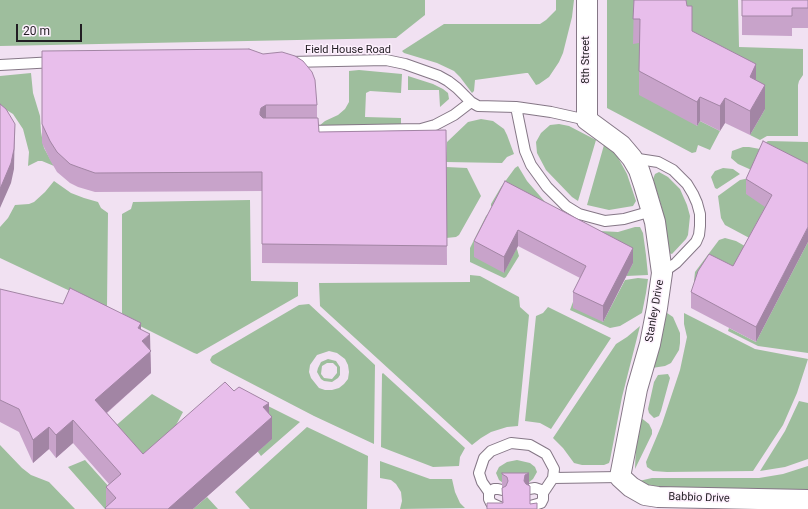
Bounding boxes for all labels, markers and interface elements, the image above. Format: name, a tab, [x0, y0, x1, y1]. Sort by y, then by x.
scale bar	[18, 16, 84, 42]
text: 20 m	[23, 24, 50, 38]
street label: 8th Street	[579, 36, 593, 84]
street label: Field House Road	[305, 43, 391, 57]
street label: Stanley Drive	[643, 279, 667, 343]
street label: Babbio Drive	[668, 490, 730, 506]

